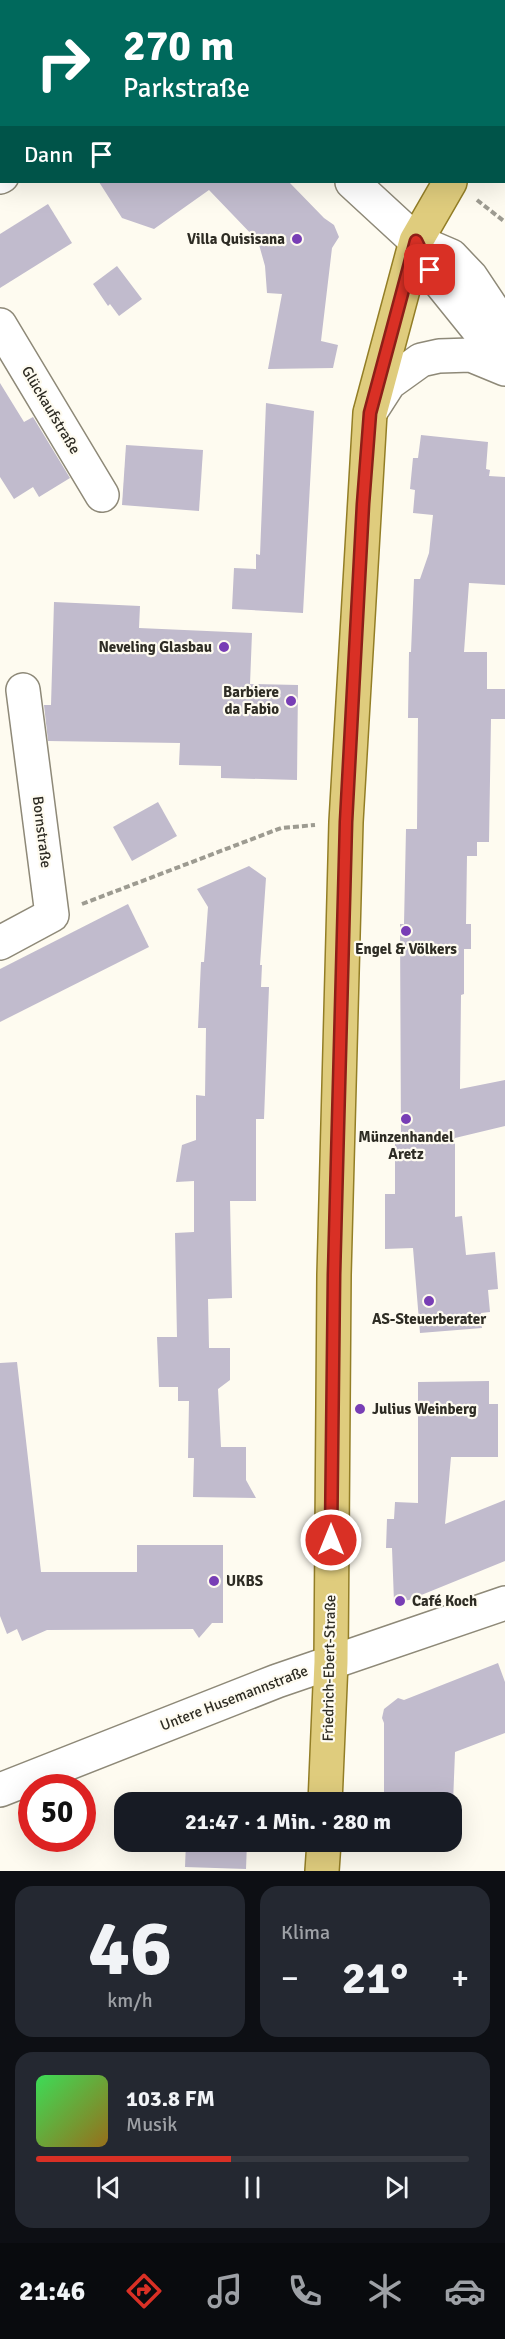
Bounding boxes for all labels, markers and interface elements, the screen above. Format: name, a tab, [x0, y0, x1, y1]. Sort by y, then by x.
text: 270 m	[123, 21, 234, 72]
icon: right	[24, 24, 102, 102]
text: Parkstraße	[123, 72, 250, 105]
icon: arrive	[85, 138, 118, 171]
text: Dann	[24, 141, 73, 168]
place label: Villa Quisisana	[187, 230, 285, 248]
marker: Villa Quisisana	[290, 232, 304, 246]
pin	[404, 244, 455, 295]
icon: arrive	[413, 253, 446, 286]
street label: Glückaufstraße	[18, 363, 84, 457]
place label: Neveling Glasbau	[98, 638, 212, 656]
marker: Neveling Glasbau	[217, 640, 231, 654]
place label: Barbiere da Fabio	[223, 683, 279, 718]
marker: Barbiere da Fabio	[284, 694, 298, 708]
street label: Bornstraße	[29, 795, 55, 869]
marker: Engel & Völkers	[399, 924, 413, 938]
place label: Engel & Völkers	[355, 940, 457, 958]
marker: Münzenhandel Aretz	[399, 1112, 413, 1126]
place label: Münzenhandel Aretz	[358, 1128, 454, 1163]
marker: AS-Steuerberater	[422, 1294, 436, 1308]
place label: AS-Steuerberater	[372, 1310, 486, 1328]
place label: Julius Weinberg	[372, 1400, 477, 1418]
marker: Julius Weinberg	[353, 1402, 367, 1416]
position arrow	[299, 1508, 363, 1572]
place label: UKBS	[226, 1572, 263, 1590]
marker: UKBS	[207, 1574, 221, 1588]
place label: Café Koch	[412, 1592, 477, 1610]
street label: Friedrich-Ebert-Straße	[319, 1594, 339, 1742]
marker: Café Koch	[393, 1594, 407, 1608]
street label: Untere Husemannstraße	[158, 1661, 310, 1735]
speed limit sign: 50	[18, 1774, 96, 1852]
text: 21:47 · 1 Min. · 280 m	[185, 1808, 391, 1835]
text: 46	[88, 1901, 172, 1997]
text: Klima	[281, 1920, 330, 1945]
text: 21°	[342, 1951, 408, 2006]
text: −	[281, 1958, 299, 1999]
text: +	[451, 1958, 469, 1999]
text: km/h	[107, 1988, 153, 2013]
text: 103.8 FM	[126, 2085, 215, 2112]
text: Musik	[126, 2112, 177, 2137]
icon: previous	[92, 2171, 125, 2204]
icon: pause	[236, 2171, 269, 2204]
icon: next	[380, 2171, 413, 2204]
icon: directions	[123, 2270, 165, 2312]
icon: music	[204, 2270, 246, 2312]
icon: phone	[284, 2270, 326, 2312]
icon: climate	[364, 2270, 406, 2312]
icon: car	[444, 2270, 486, 2312]
text: 21:46	[19, 2275, 85, 2308]

